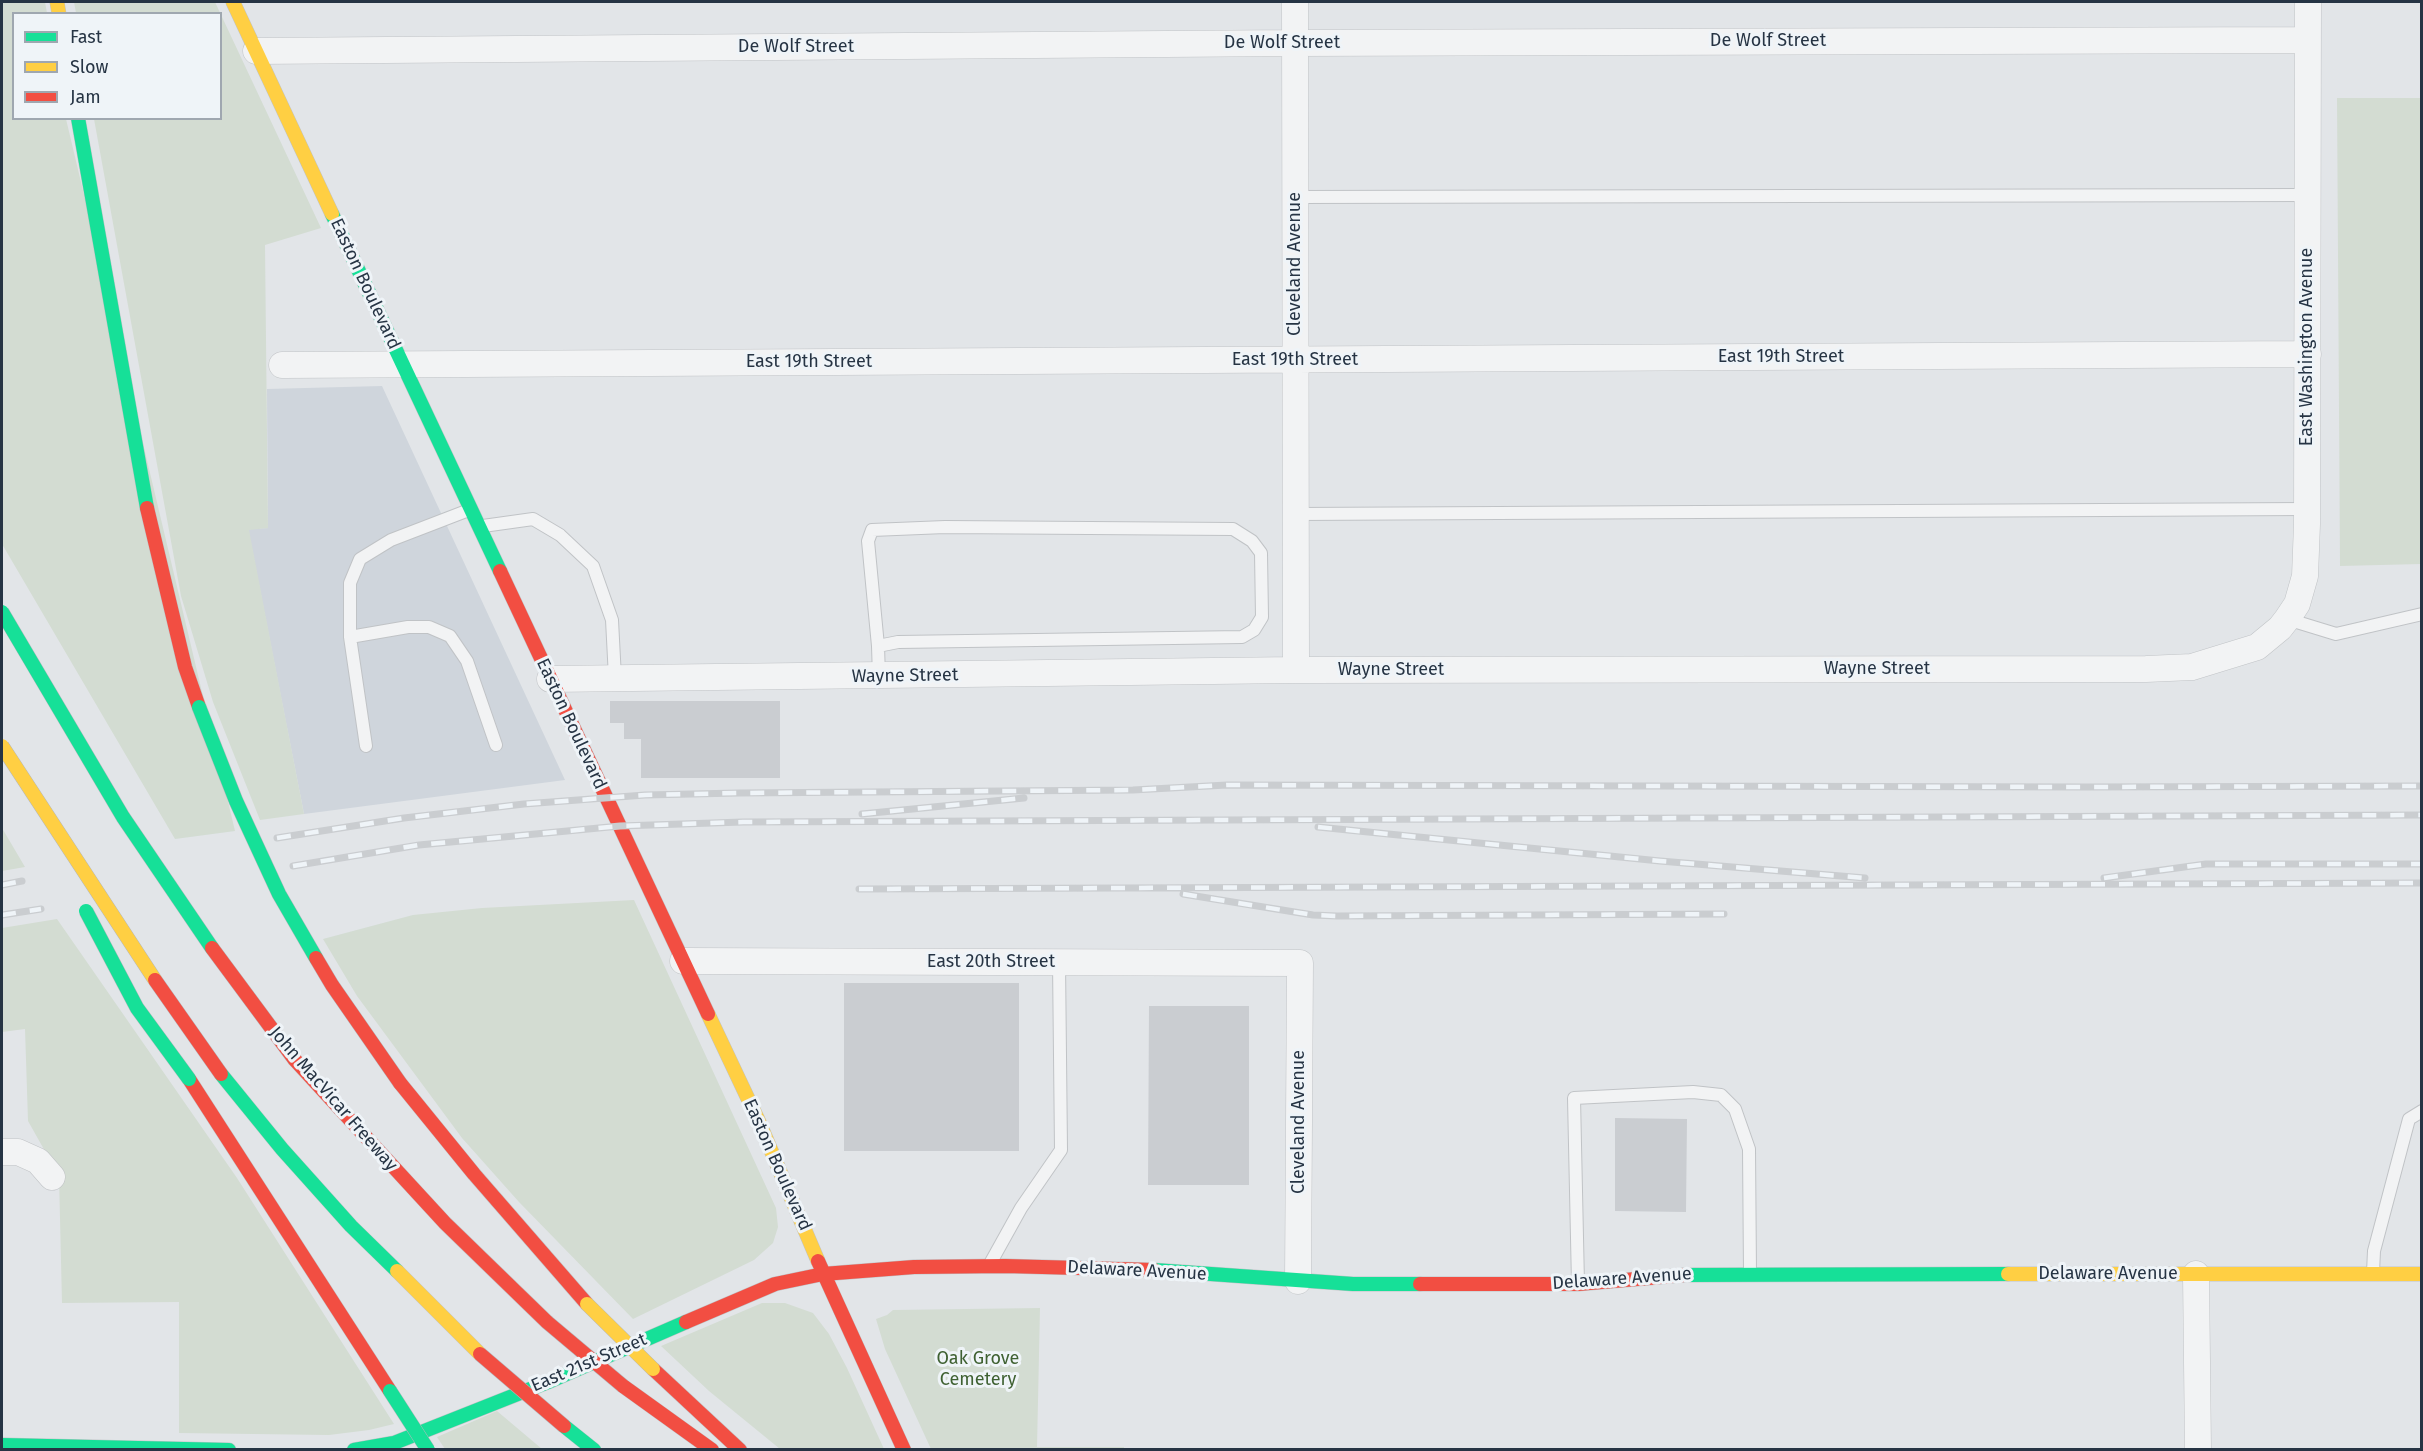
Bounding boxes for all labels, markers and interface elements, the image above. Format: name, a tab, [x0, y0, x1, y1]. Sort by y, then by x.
legend	[12, 12, 222, 120]
text: Fast	[70, 26, 102, 48]
street label: De Wolf Street	[1710, 30, 1826, 52]
street label: De Wolf Street	[1224, 32, 1340, 54]
street label: De Wolf Street	[738, 36, 854, 58]
text: Slow	[70, 56, 108, 78]
text: Jam	[70, 86, 101, 108]
street label: Cleveland Avenue	[1284, 192, 1306, 336]
street label: Easton Boulevard	[325, 215, 405, 353]
street label: East Washington Avenue	[2296, 248, 2318, 446]
street label: East 19th Street	[1718, 346, 1844, 368]
street label: East 19th Street	[1232, 349, 1358, 371]
street label: East 19th Street	[746, 351, 872, 373]
street label: Easton Boulevard	[531, 655, 611, 793]
street label: Wayne Street	[1824, 658, 1930, 680]
street label: Wayne Street	[1338, 659, 1444, 681]
street label: Wayne Street	[851, 664, 959, 688]
street label: East 20th Street	[927, 951, 1055, 973]
street label: John MacVicar Freeway	[264, 1022, 402, 1176]
street label: Cleveland Avenue	[1288, 1050, 1310, 1194]
street label: Easton Boulevard	[738, 1096, 816, 1234]
street label: Delaware Avenue	[1067, 1257, 1207, 1285]
street label: Delaware Avenue	[1552, 1263, 1692, 1295]
street label: Delaware Avenue	[2038, 1263, 2178, 1285]
street label: East 21st Street	[528, 1329, 650, 1397]
park label: Oak Grove Cemetery	[937, 1348, 1019, 1390]

